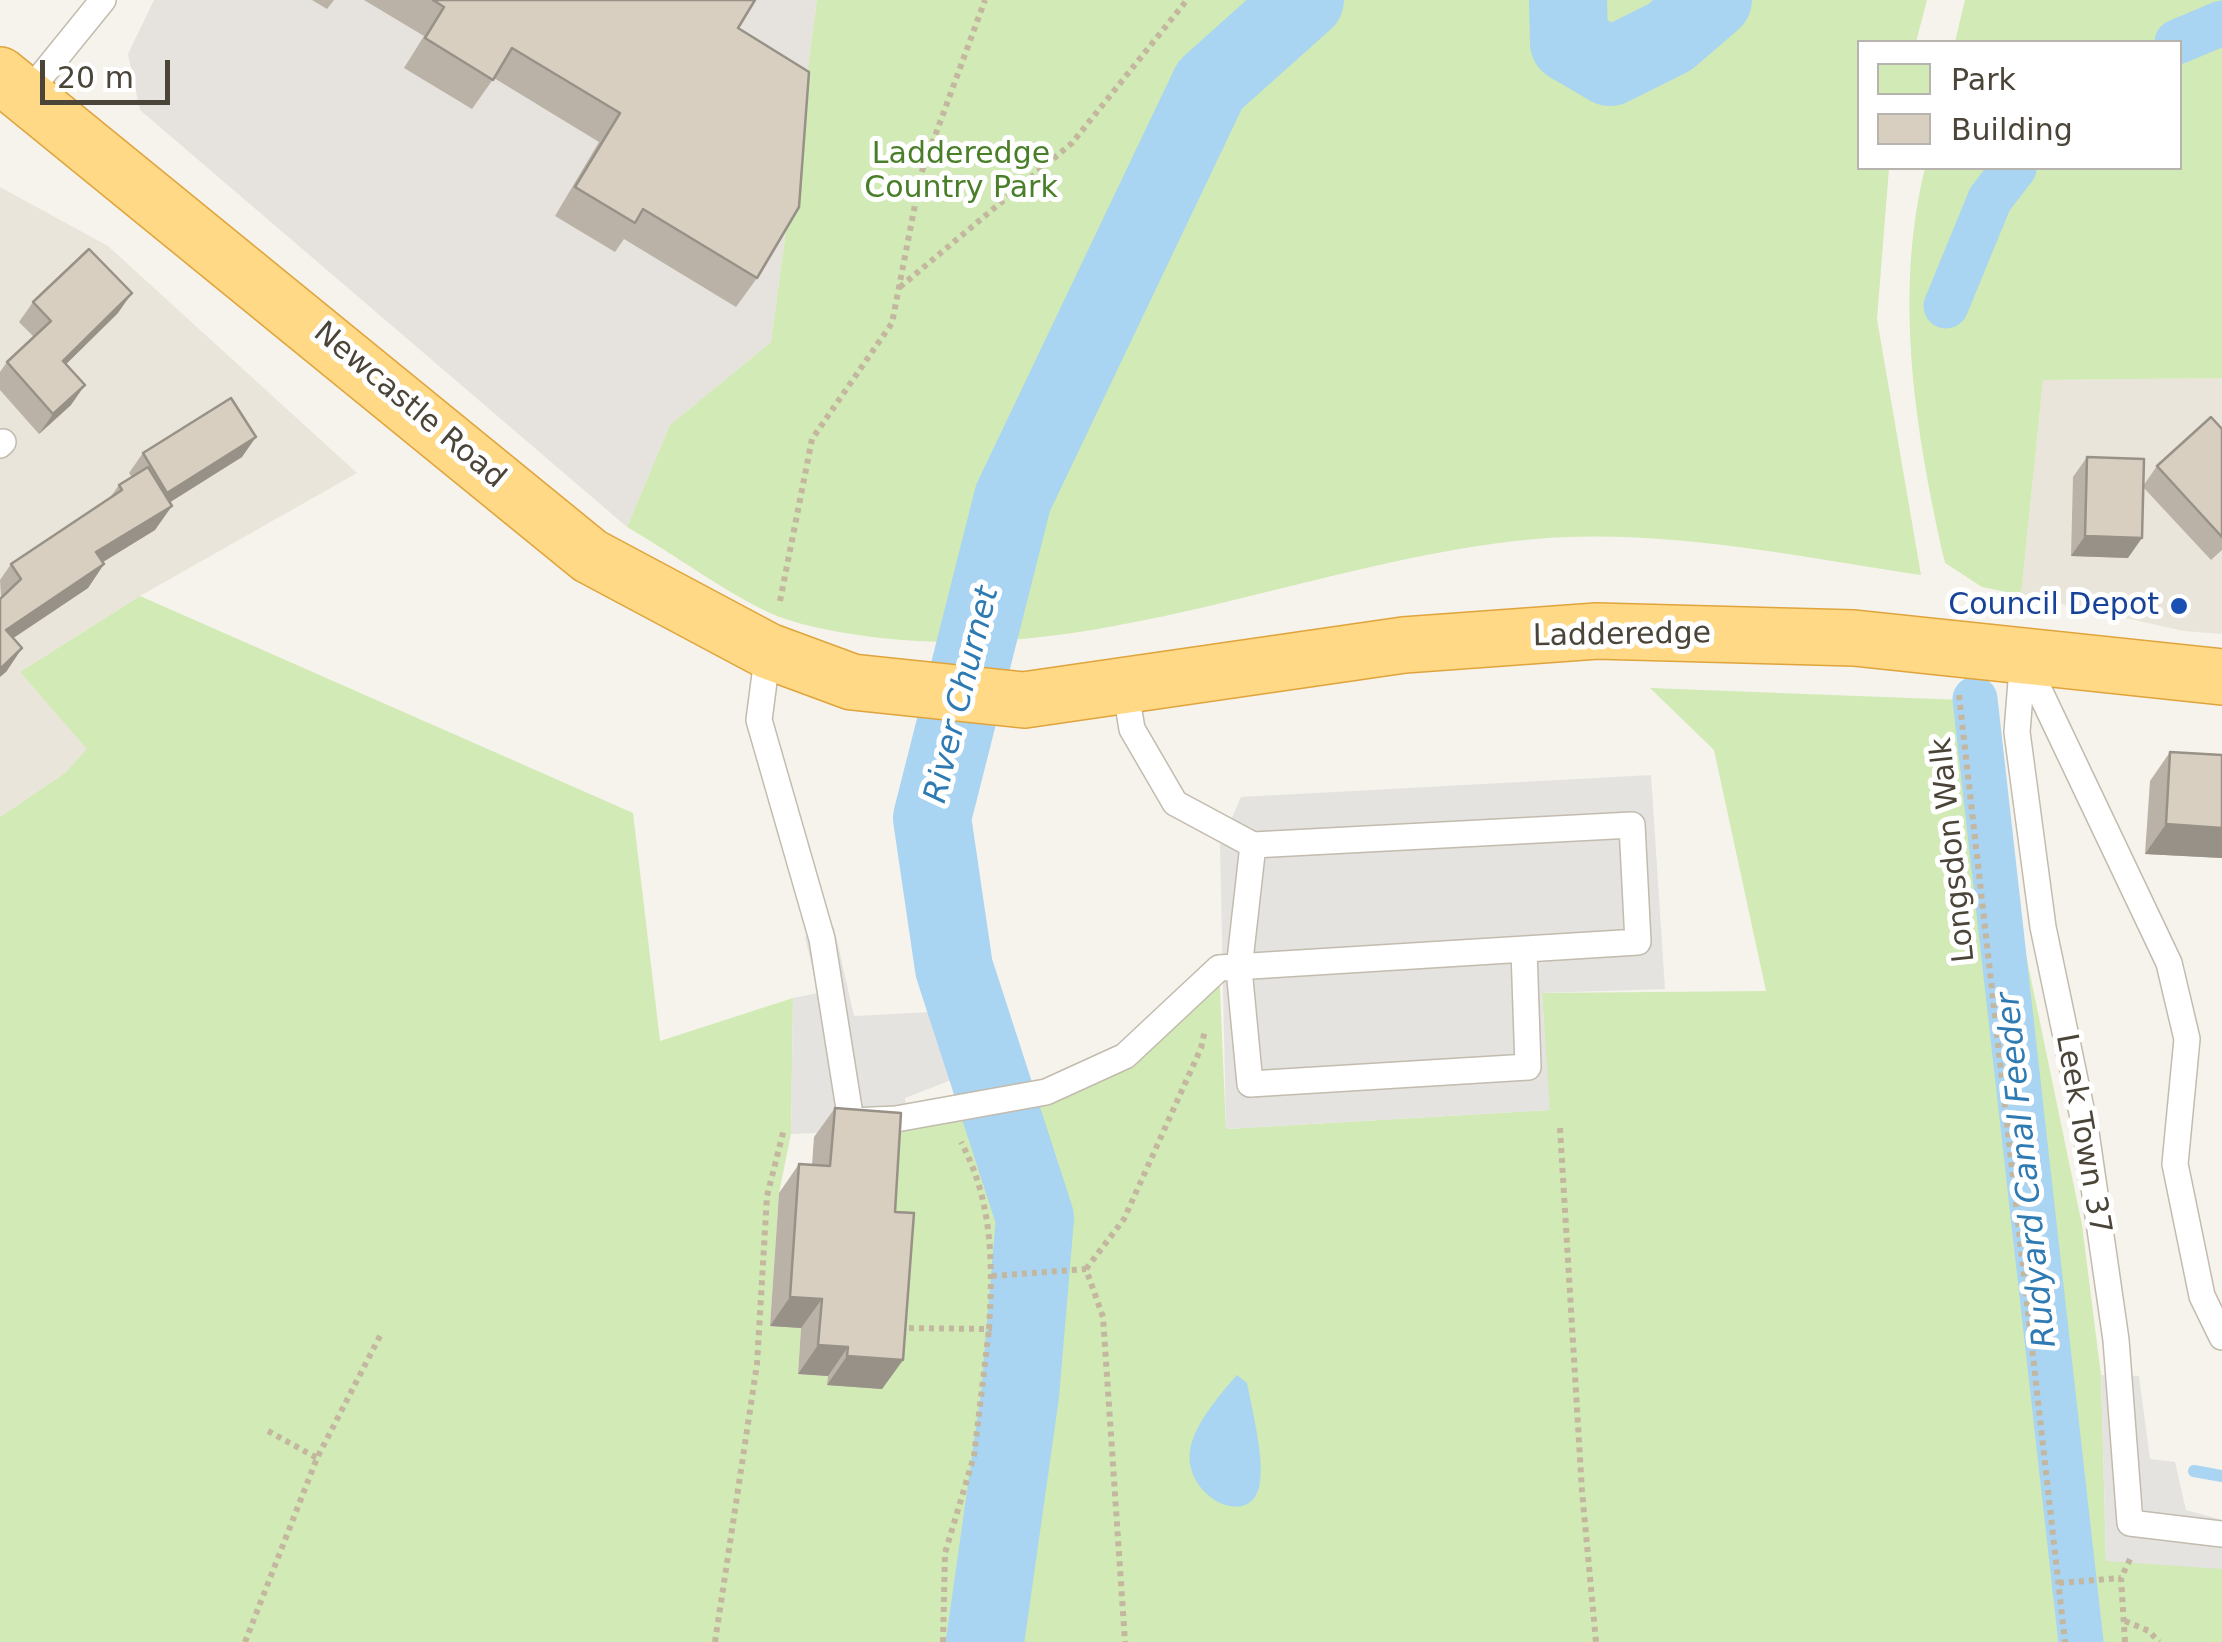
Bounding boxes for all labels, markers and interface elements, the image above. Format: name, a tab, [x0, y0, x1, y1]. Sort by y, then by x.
scale bar	[45, 40, 175, 102]
legend	[1857, 40, 2182, 170]
text: 20 m	[57, 60, 134, 95]
text: Park	[1951, 62, 2016, 97]
text: Building	[1951, 112, 2073, 147]
park label: Ladderedge Country Park	[864, 137, 1058, 208]
street label: Newcastle Road	[306, 315, 512, 497]
water label: River Churnet	[918, 583, 1008, 807]
place label: Council Depot	[1948, 588, 2159, 624]
marker: Council Depot	[2168, 595, 2190, 617]
street label: Ladderedge	[1533, 616, 1711, 656]
street label: Longsdon Walk	[1924, 736, 1984, 964]
water label: Rudyard Canal Feeder	[1990, 991, 2066, 1349]
street label: Leek Town 37	[2047, 1031, 2117, 1237]

